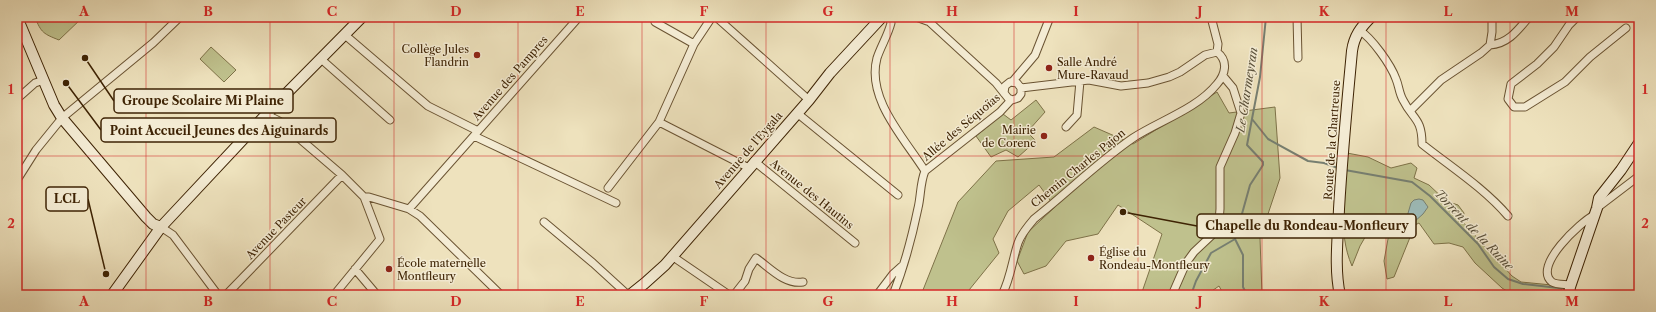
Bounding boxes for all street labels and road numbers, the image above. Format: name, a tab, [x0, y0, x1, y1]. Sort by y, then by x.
street label: Avenue des Pampres	[469, 33, 551, 124]
street label: Route de la Chartreuse	[1321, 80, 1343, 200]
street label: Allée des Séquoïas	[918, 90, 1003, 164]
street label: Avenue de l'Eygala	[710, 108, 785, 192]
street label: Chemin Charles Pajon	[1028, 126, 1128, 210]
street label: Avenue des Hautins	[767, 155, 857, 232]
street label: Avenue Pasteur	[242, 194, 309, 263]

